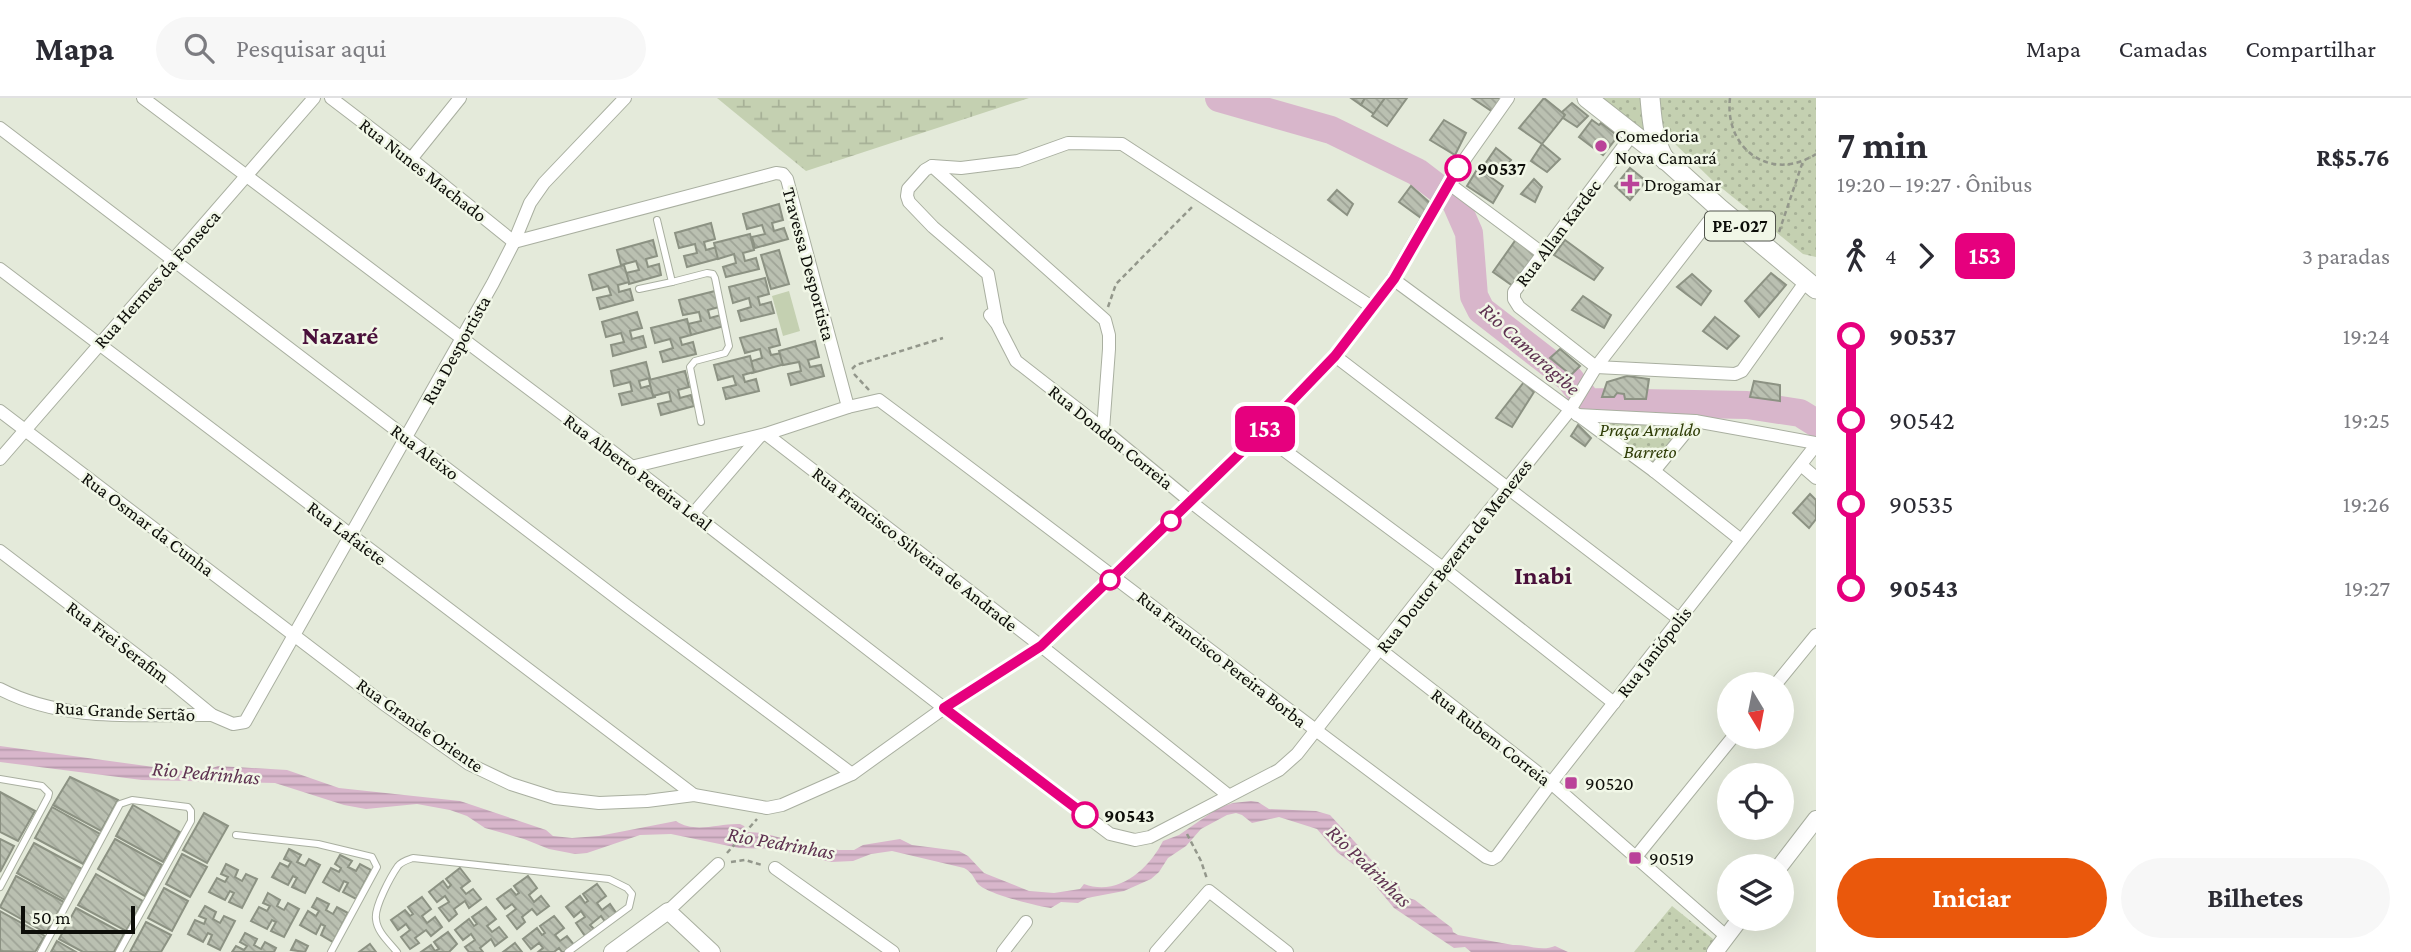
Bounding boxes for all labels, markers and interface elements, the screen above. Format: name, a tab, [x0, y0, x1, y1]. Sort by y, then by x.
search box	[156, 17, 646, 80]
icon: search	[180, 29, 218, 67]
text: Mapa	[35, 30, 114, 67]
text: Pesquisar aqui	[236, 34, 386, 63]
text: Mapa	[2026, 35, 2081, 62]
text: Camadas	[2119, 35, 2207, 62]
text: Compartilhar	[2245, 35, 2376, 62]
street label: Rua Nunes Machado	[355, 114, 491, 226]
text: 7 min	[1837, 124, 1928, 166]
place label: Comedoria Nova Camará	[1615, 125, 1717, 168]
marker: Comedoria Nova Camará	[1593, 138, 1609, 154]
text: R$5.76	[2316, 143, 2390, 172]
marker: 90537	[1445, 155, 1471, 181]
place label: 90537	[1477, 158, 1526, 179]
text: 19:20 – 19:27 · Ônibus	[1837, 171, 2032, 197]
place label: Drogamar	[1644, 174, 1721, 195]
street label: Rua Allan Kardec	[1511, 175, 1605, 291]
marker: Drogamar	[1622, 176, 1638, 192]
street label: Travessa Desportista	[778, 185, 840, 343]
street label: Rua Hermes da Fonseca	[90, 206, 225, 352]
road number: PE-027	[1705, 211, 1775, 240]
icon: walk	[1837, 237, 1875, 275]
icon: forward	[1907, 237, 1945, 275]
text: 153	[1969, 242, 2001, 269]
text: 4	[1885, 243, 1897, 269]
text: 3 paradas	[2302, 243, 2390, 269]
street label: Rua Desportista	[417, 292, 495, 408]
water label: Rio Camaragibe	[1475, 298, 1585, 400]
district label: Nazaré	[302, 321, 378, 350]
text: 90537	[1889, 322, 1956, 351]
text: 19:24	[2343, 323, 2390, 349]
street label: Rua Dondon Correia	[1045, 380, 1178, 494]
line badge: 153	[1225, 406, 1305, 452]
text: 90542	[1889, 406, 1955, 435]
text: 19:25	[2344, 407, 2390, 433]
street label: Rua Alberto Pereira Leal	[560, 409, 716, 535]
text: 153	[1249, 415, 1281, 442]
park label: Praça Arnaldo Barreto	[1599, 419, 1701, 462]
street label: Rua Aleixo	[387, 420, 463, 484]
street label: Rua Doutor Bezerra de Menezes	[1372, 455, 1536, 657]
street label: Rua Francisco Silveira de Andrade	[808, 462, 1022, 636]
street label: Rua Osmar da Cunha	[78, 467, 218, 581]
text: 90535	[1889, 490, 1953, 519]
text: 19:26	[2343, 491, 2390, 517]
street label: Rua Lafaiete	[303, 497, 391, 569]
unlabelled marker	[1161, 511, 1181, 531]
district label: Inabi	[1514, 561, 1572, 590]
unlabelled marker	[1100, 570, 1120, 590]
text: 90543	[1889, 574, 1958, 603]
text: 19:27	[2344, 575, 2390, 601]
street label: Rua Francisco Pereira Borba	[1133, 586, 1311, 732]
street label: Rua Frei Serafim	[63, 597, 173, 687]
street label: Rua Janiópolis	[1612, 603, 1696, 701]
north arrow	[1717, 672, 1794, 749]
map controls	[1717, 672, 1794, 931]
street label: Rua Grande Oriente	[353, 674, 487, 776]
street label: Rua Rubem Correia	[1427, 684, 1555, 790]
street label: Rua Grande Sertão	[54, 697, 196, 725]
water label: Rio Pedrinhas	[151, 756, 261, 790]
button: locate	[1717, 763, 1794, 840]
place label: 90520	[1585, 773, 1634, 794]
marker: 90520	[1563, 775, 1579, 791]
marker: 90543	[1072, 802, 1098, 828]
place label: 90543	[1104, 805, 1155, 826]
water label: Rio Pedrinhas	[1322, 820, 1417, 913]
water label: Rio Pedrinhas	[726, 822, 837, 864]
place label: 90519	[1649, 848, 1694, 869]
marker: 90519	[1627, 850, 1643, 866]
button: layers	[1717, 854, 1794, 931]
button: Iniciar	[1837, 858, 2107, 938]
button: Bilhetes	[2121, 858, 2390, 938]
scale bar	[21, 903, 135, 935]
text: 50 m	[32, 907, 71, 928]

